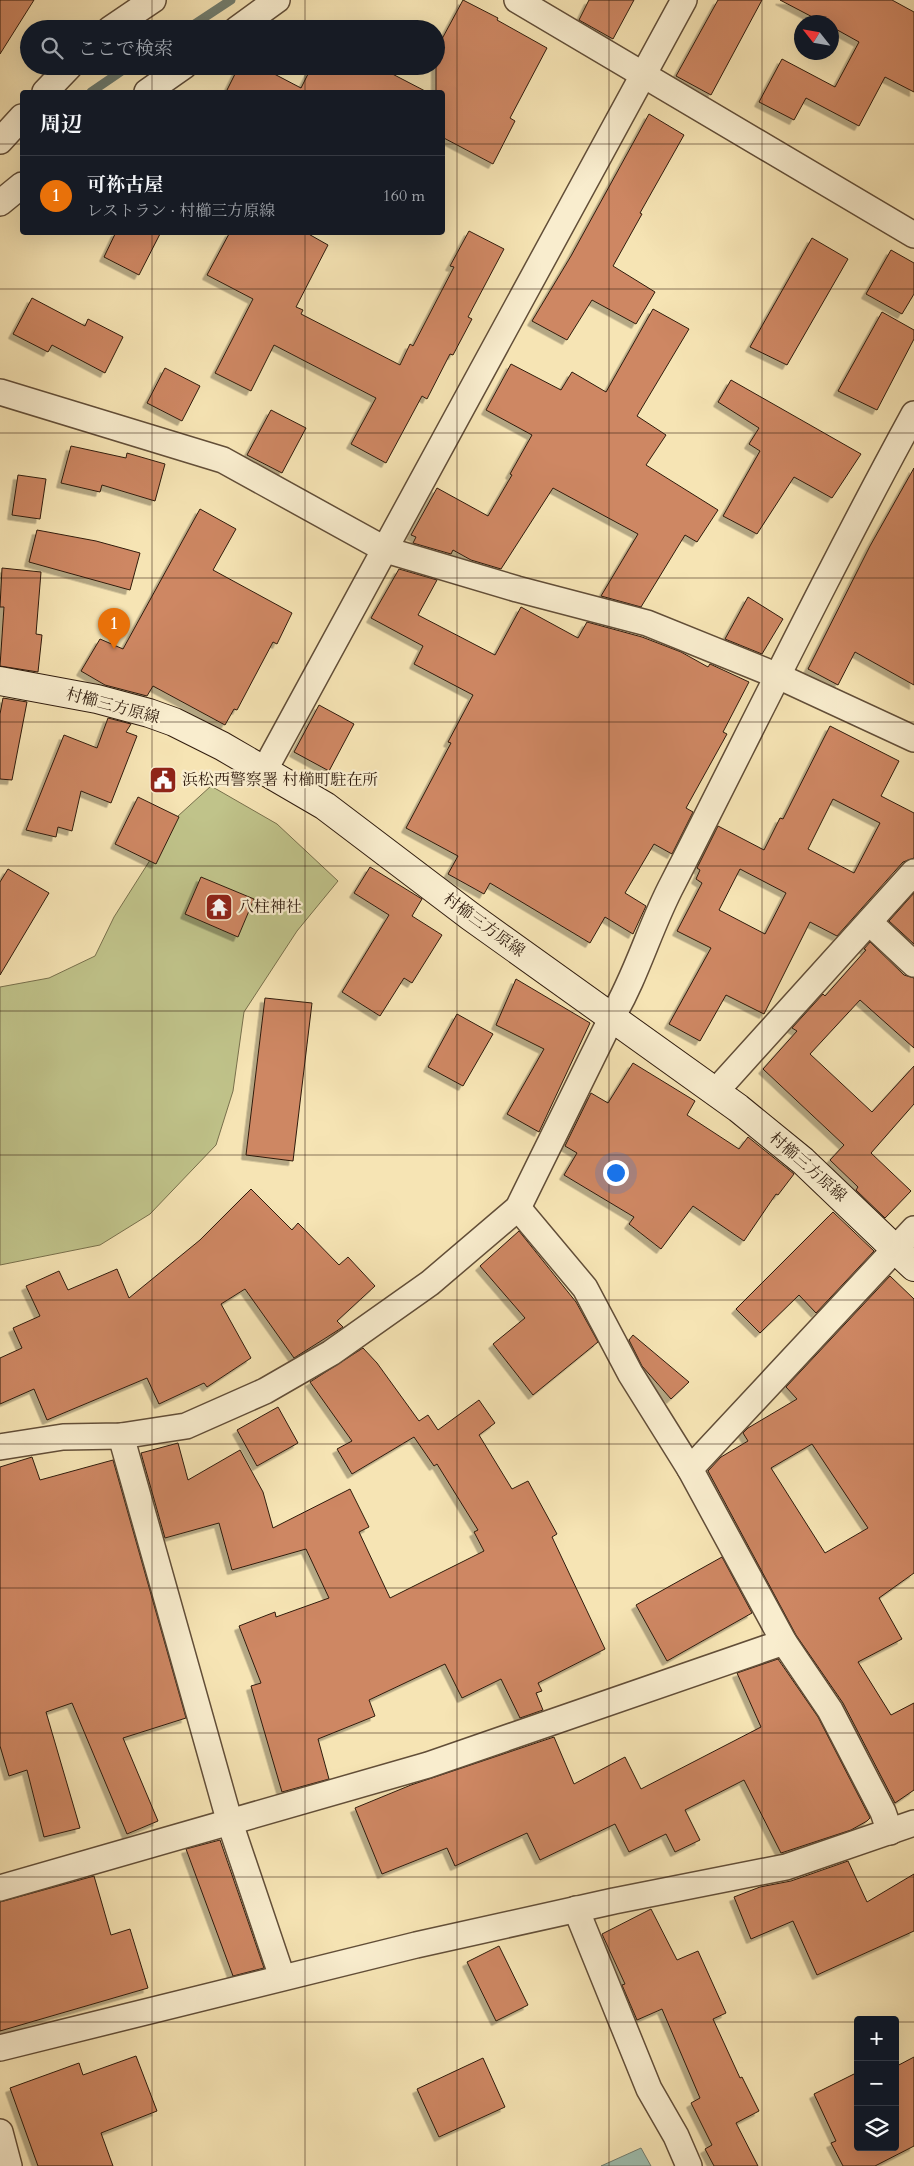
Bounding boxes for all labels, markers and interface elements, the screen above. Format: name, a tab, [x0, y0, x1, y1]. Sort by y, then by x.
north arrow	[794, 15, 839, 60]
search box	[20, 20, 445, 75]
icon: search	[38, 34, 66, 62]
text: ここで検索	[78, 36, 173, 62]
text: 周辺	[40, 110, 82, 139]
text: 可祢古屋	[87, 172, 163, 198]
text: 1	[52, 185, 60, 207]
text: 160 m	[383, 185, 425, 207]
text: レストラン · 村櫛三方原線	[87, 200, 275, 222]
pin: 1	[98, 608, 130, 649]
street label: 村櫛三方原線	[64, 683, 162, 729]
public building icon: 浜松西警察署 村櫛町駐在所	[148, 765, 178, 795]
place label: 浜松西警察署 村櫛町駐在所	[182, 769, 378, 791]
street label: 村櫛三方原線	[439, 888, 529, 962]
temple icon: 八柱神社	[204, 892, 234, 922]
place label: 八柱神社	[238, 896, 302, 918]
street label: 村櫛三方原線	[765, 1127, 851, 1207]
your location	[603, 1160, 629, 1186]
map controls	[854, 2016, 899, 2151]
button: +	[854, 2016, 899, 2061]
button: −	[854, 2061, 899, 2106]
button: layers	[854, 2106, 899, 2151]

